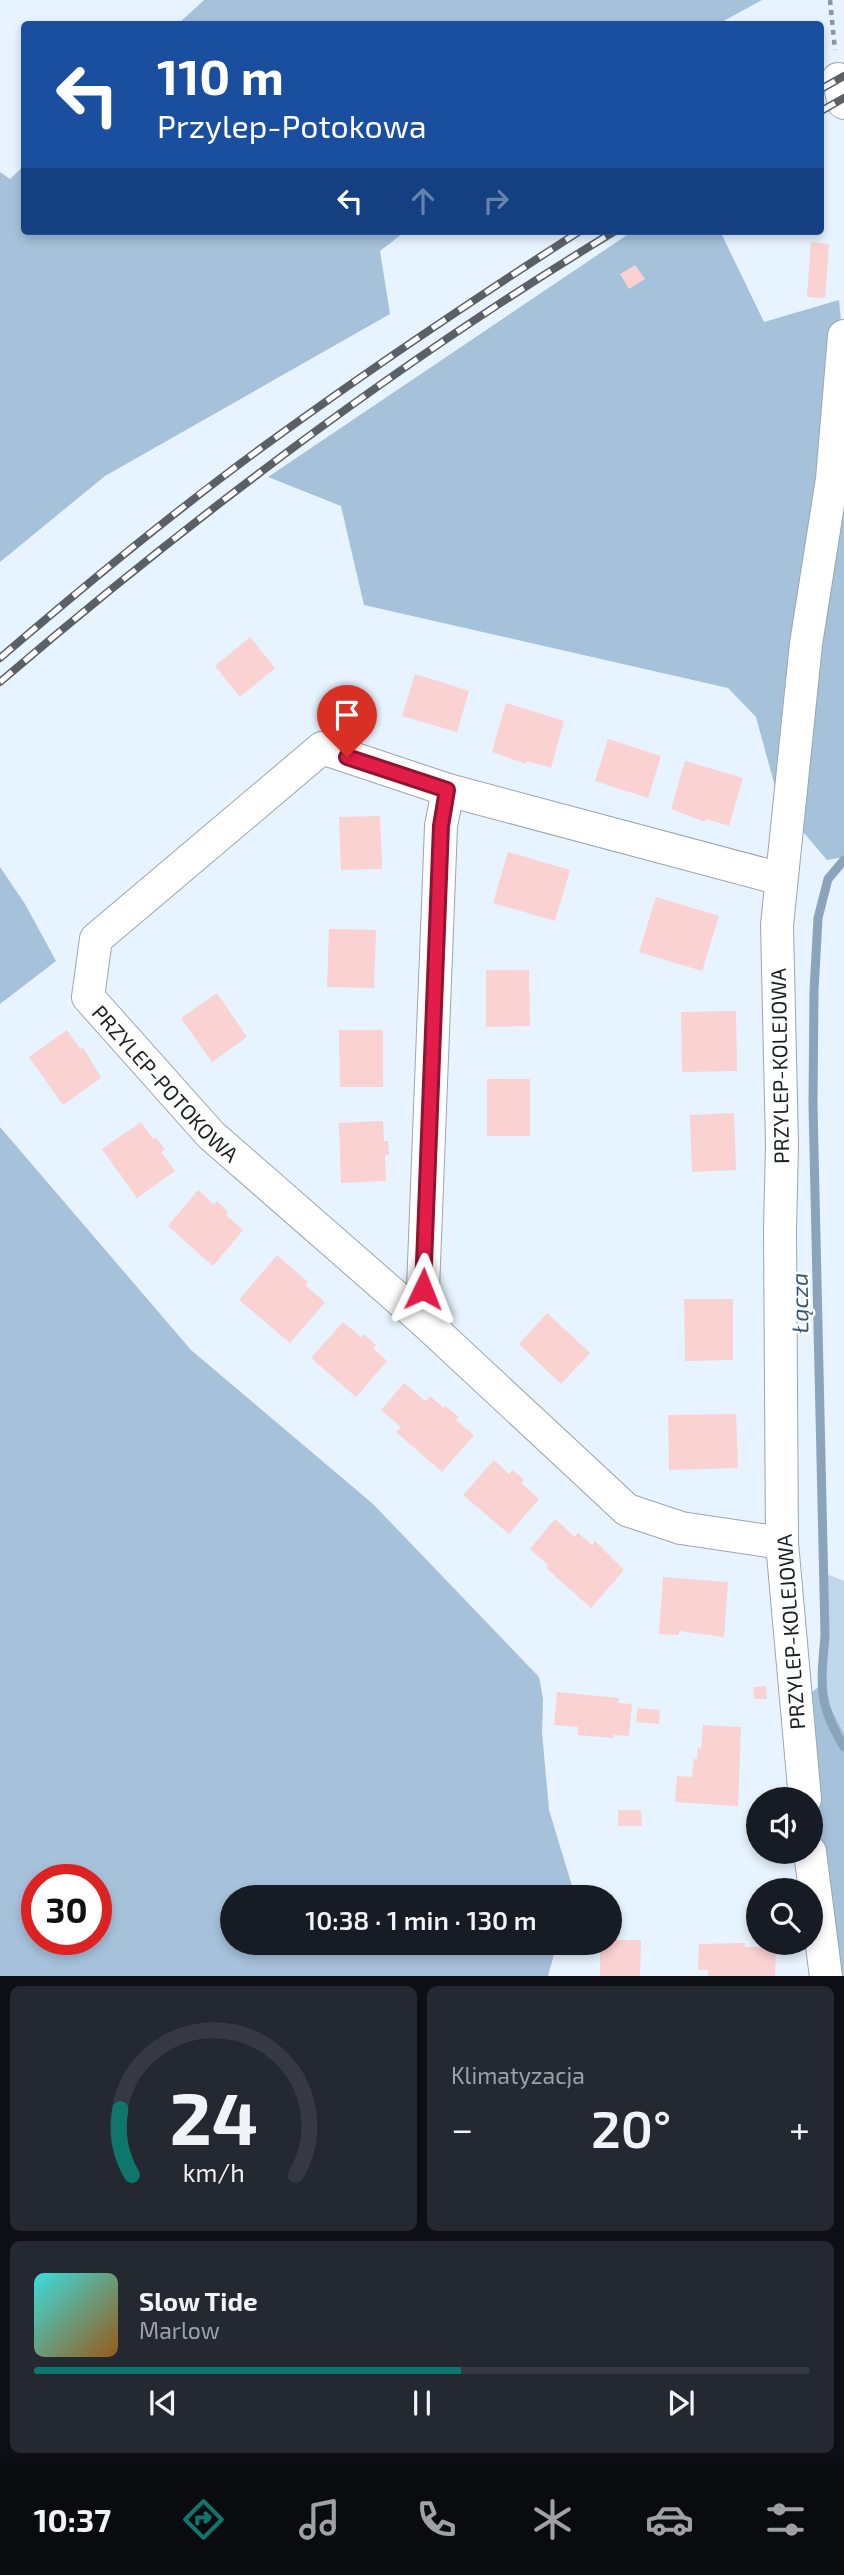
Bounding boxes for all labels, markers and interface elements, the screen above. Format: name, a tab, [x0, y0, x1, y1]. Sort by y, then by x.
text: 110 m	[157, 46, 284, 105]
icon: left	[42, 49, 133, 140]
text: Przylep-Potokowa	[157, 106, 427, 144]
icon: left	[331, 182, 369, 220]
icon: ahead	[404, 182, 442, 220]
icon: right	[477, 182, 515, 220]
pin	[317, 685, 377, 757]
icon: arrive	[328, 696, 366, 734]
street label: PRZYLEP-KOLEJOWA	[765, 968, 793, 1164]
street label: PRZYLEP-POTOKOWA	[88, 999, 244, 1166]
position arrow	[386, 1252, 460, 1326]
water label: Łącza	[784, 1272, 814, 1334]
street label: PRZYLEP-KOLEJOWA	[771, 1534, 809, 1730]
map controls	[746, 1787, 823, 1955]
button: sound	[746, 1787, 823, 1864]
speed limit sign: 30	[21, 1864, 112, 1955]
button: search	[746, 1878, 823, 1955]
text: 10:38 · 1 min · 130 m	[305, 1904, 537, 1935]
text: Klimatyzacja	[451, 2061, 585, 2089]
text: 24	[169, 2072, 258, 2160]
text: 20°	[591, 2096, 671, 2158]
text: −	[451, 2105, 473, 2151]
text: +	[789, 2105, 810, 2151]
text: km/h	[182, 2156, 245, 2186]
text: Slow Tide	[139, 2285, 258, 2316]
text: Marlow	[139, 2316, 220, 2344]
icon: previous	[144, 2384, 182, 2422]
icon: pause	[403, 2384, 441, 2422]
icon: next	[662, 2384, 700, 2422]
icon: directions	[179, 2495, 228, 2544]
icon: music	[295, 2495, 344, 2544]
icon: phone	[412, 2495, 461, 2544]
icon: climate	[528, 2495, 577, 2544]
icon: car	[645, 2495, 694, 2544]
icon: filters	[761, 2495, 810, 2544]
text: 10:37	[34, 2500, 111, 2538]

